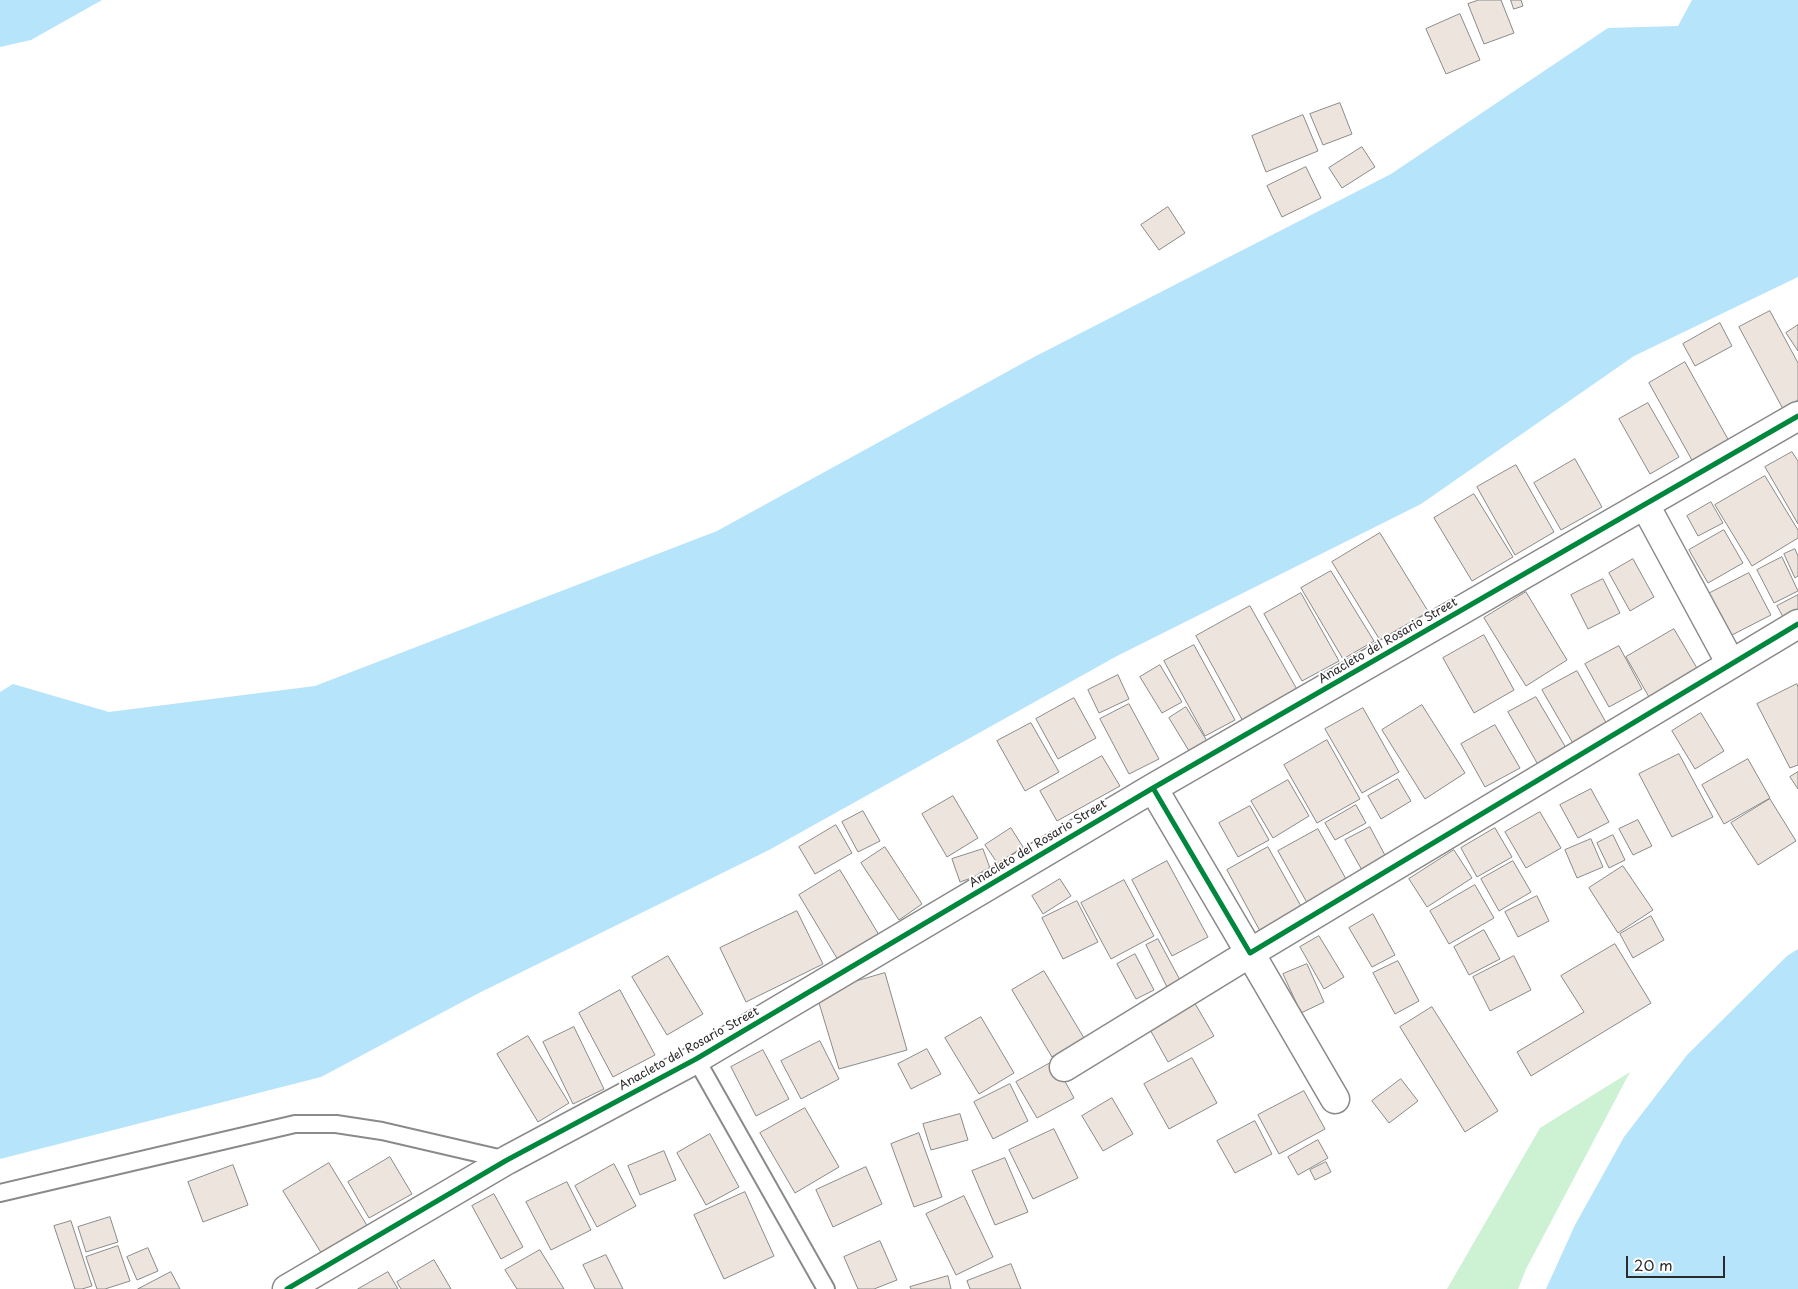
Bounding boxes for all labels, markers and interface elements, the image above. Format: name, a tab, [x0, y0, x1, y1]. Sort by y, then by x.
street label: Anacleto del Rosario Street	[1316, 595, 1460, 687]
street label: Anacleto del Rosario Street	[966, 797, 1110, 891]
street label: Anacleto del Rosario Street	[616, 1004, 762, 1094]
scale bar	[1628, 1246, 1727, 1278]
text: 20 m	[1634, 1253, 1673, 1276]

